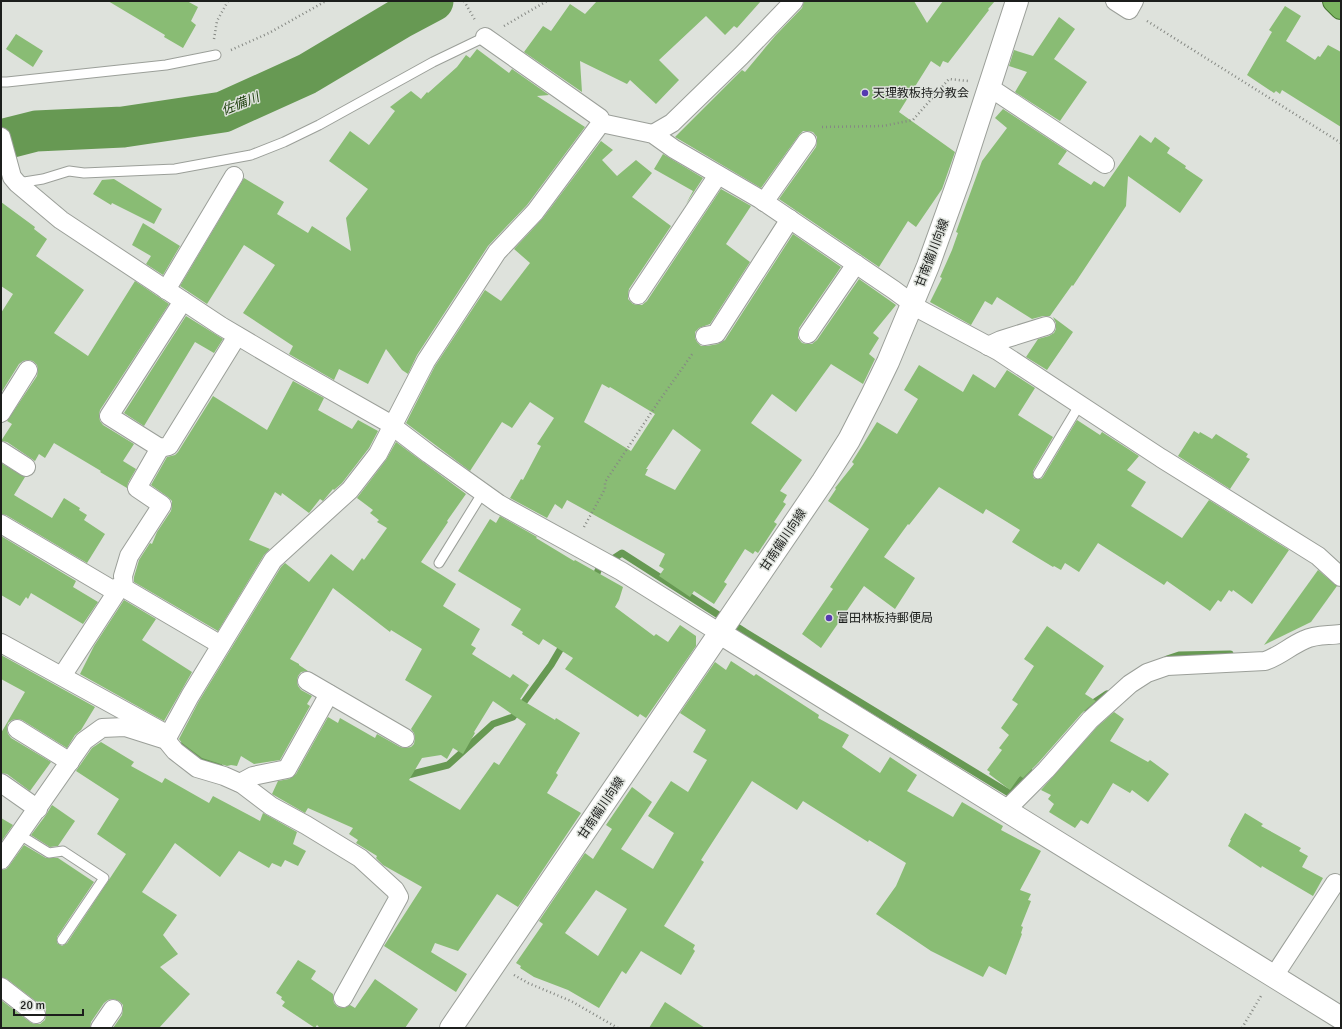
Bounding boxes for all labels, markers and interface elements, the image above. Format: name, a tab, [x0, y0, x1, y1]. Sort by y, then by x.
place label: 天理教板持分教会	[873, 86, 969, 101]
water label: 佐備川	[219, 88, 263, 119]
marker: 天理教板持分教会	[860, 88, 870, 98]
street label: 甘南備川向線	[913, 217, 952, 289]
street label: 甘南備川向線	[757, 506, 810, 574]
place label: 富田林板持郵便局	[837, 611, 933, 626]
marker: 富田林板持郵便局	[824, 613, 834, 623]
street label: 甘南備川向線	[575, 774, 628, 842]
scale bar	[14, 991, 83, 1017]
text: 20 m	[20, 998, 45, 1013]

